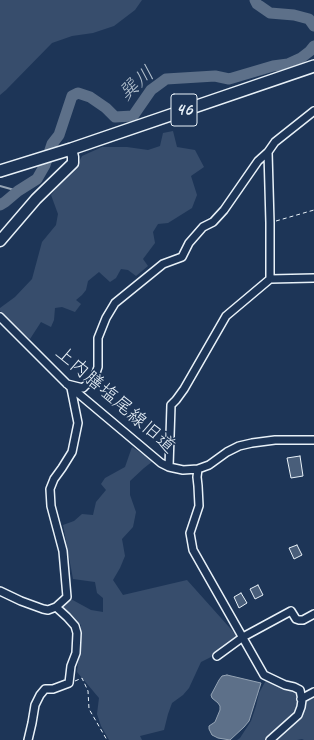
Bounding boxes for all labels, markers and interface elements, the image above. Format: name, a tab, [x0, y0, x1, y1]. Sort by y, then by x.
water label: 巽川	[114, 62, 160, 106]
road number: 46	[171, 94, 197, 126]
street label: 上内膳塩尾線旧道	[50, 342, 180, 458]

